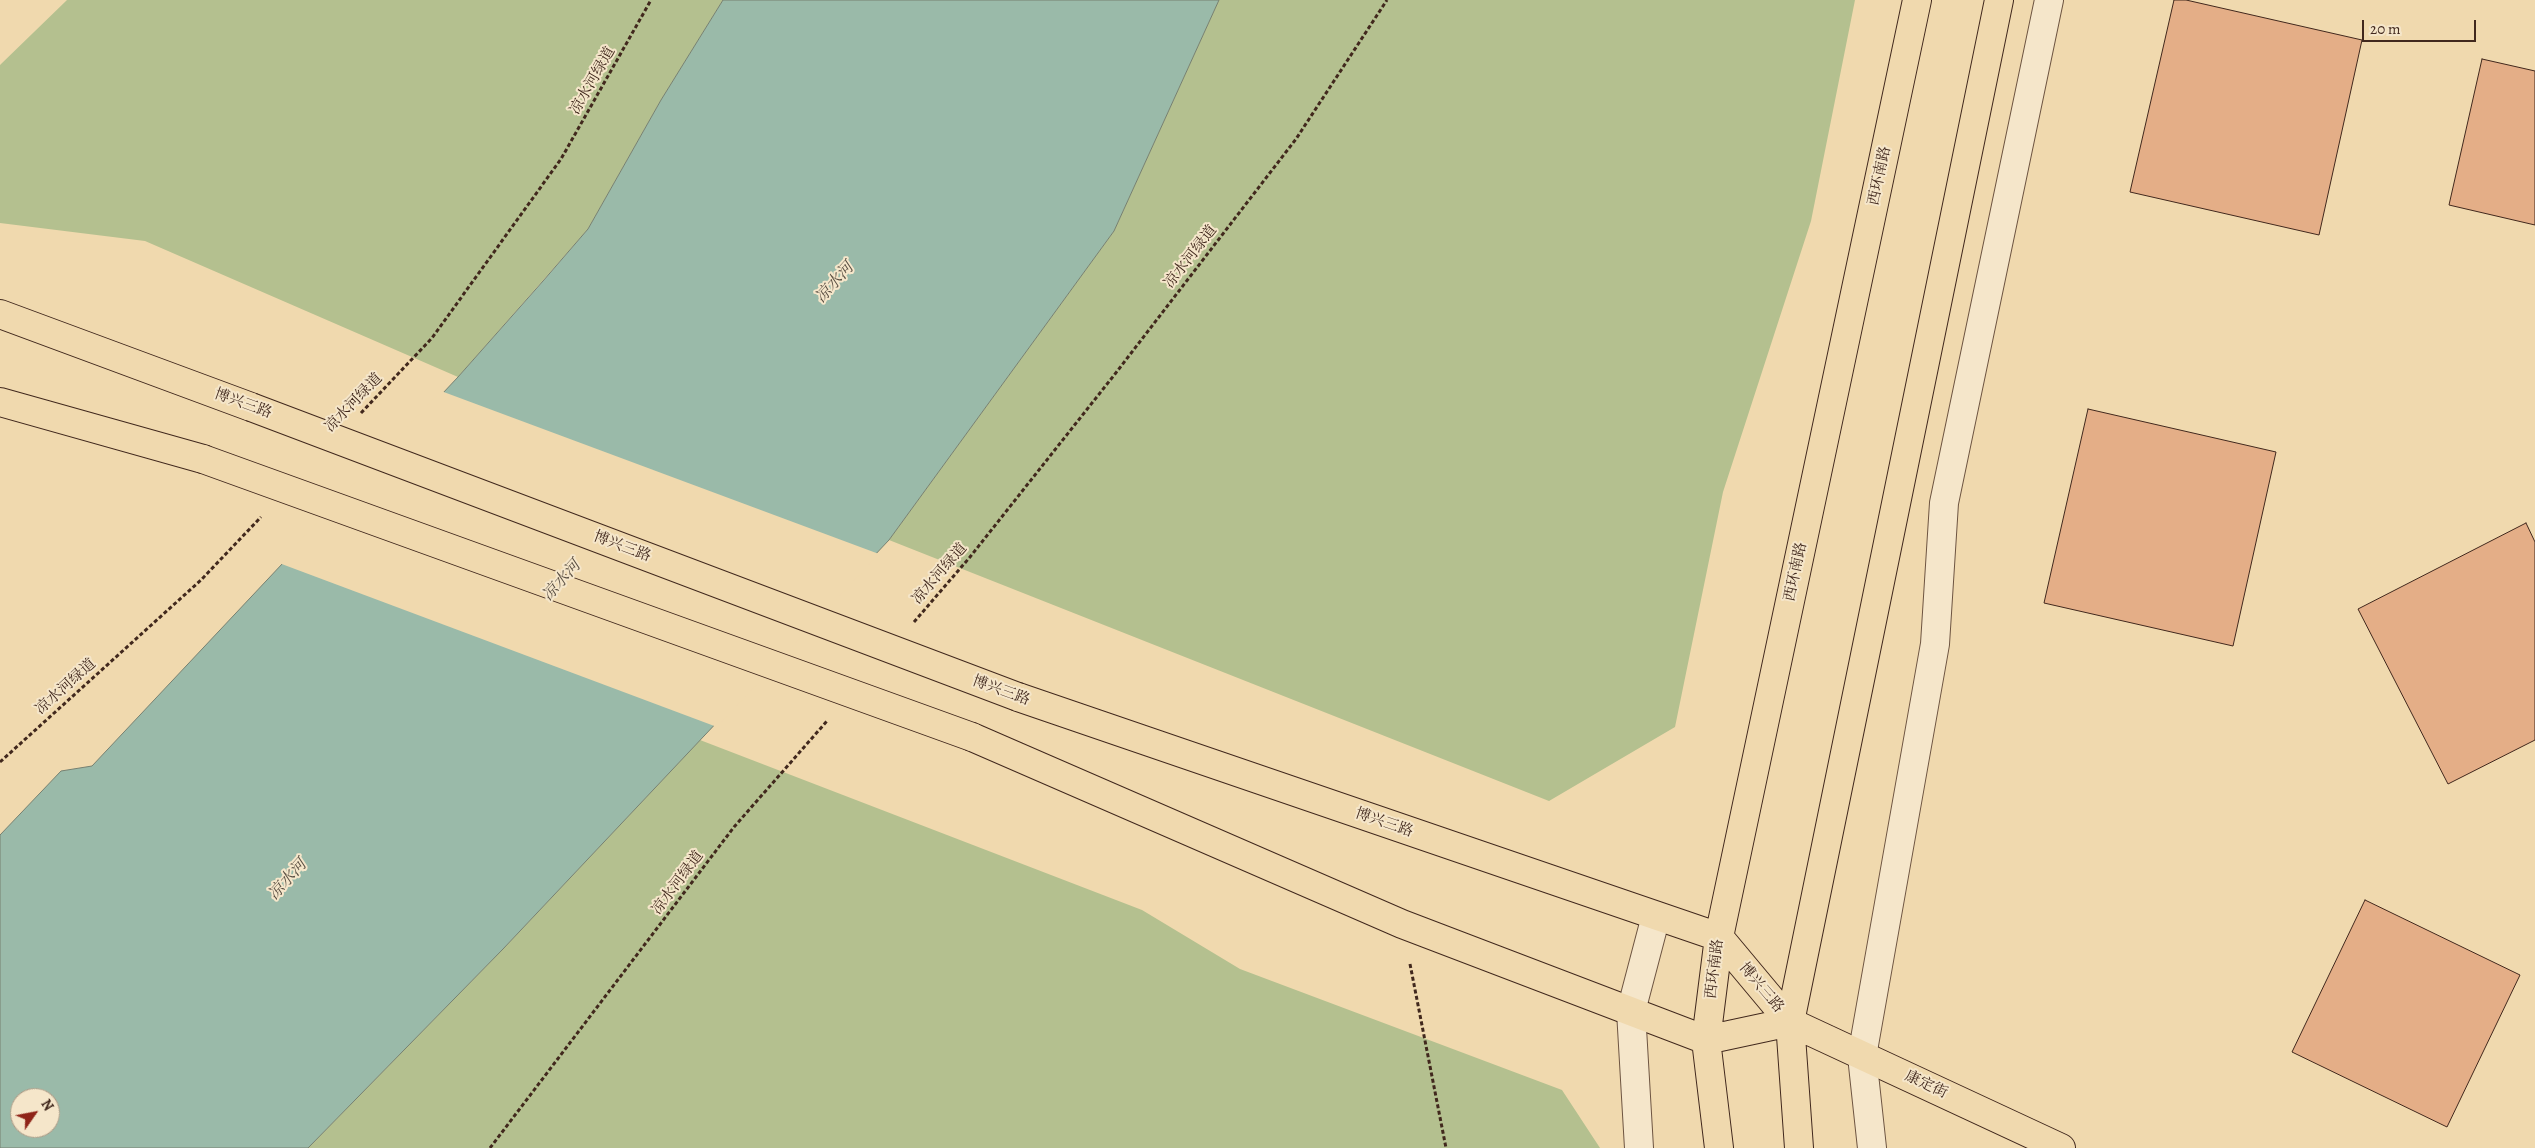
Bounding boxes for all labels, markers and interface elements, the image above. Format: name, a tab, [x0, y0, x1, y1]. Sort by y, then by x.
scale bar	[2365, 10, 2479, 42]
text: 20 m	[2370, 19, 2401, 39]
street label: 凉水河绿道	[566, 44, 620, 118]
street label: 西环南路	[1865, 145, 1895, 207]
street label: 凉水河绿道	[1161, 222, 1221, 292]
water label: 凉水河	[812, 259, 858, 307]
street label: 凉水河绿道	[321, 370, 387, 436]
street label: 博兴三路	[212, 385, 274, 423]
street label: 博兴三路	[591, 528, 653, 566]
street label: 凉水河绿道	[909, 540, 971, 608]
street label: 西环南路	[1781, 541, 1811, 603]
water label: 凉水河	[539, 557, 585, 605]
street label: 凉水河绿道	[32, 655, 100, 719]
street label: 博兴三路	[970, 672, 1032, 710]
street label: 博兴三路	[1353, 805, 1415, 841]
street label: 凉水河绿道	[648, 848, 708, 918]
water label: 凉水河	[265, 856, 311, 904]
street label: 西环南路	[1702, 938, 1728, 1000]
street label: 博兴三路	[1735, 959, 1787, 1017]
street label: 康定街	[1902, 1067, 1950, 1103]
north arrow	[10, 1088, 60, 1138]
text: N	[36, 1096, 58, 1115]

